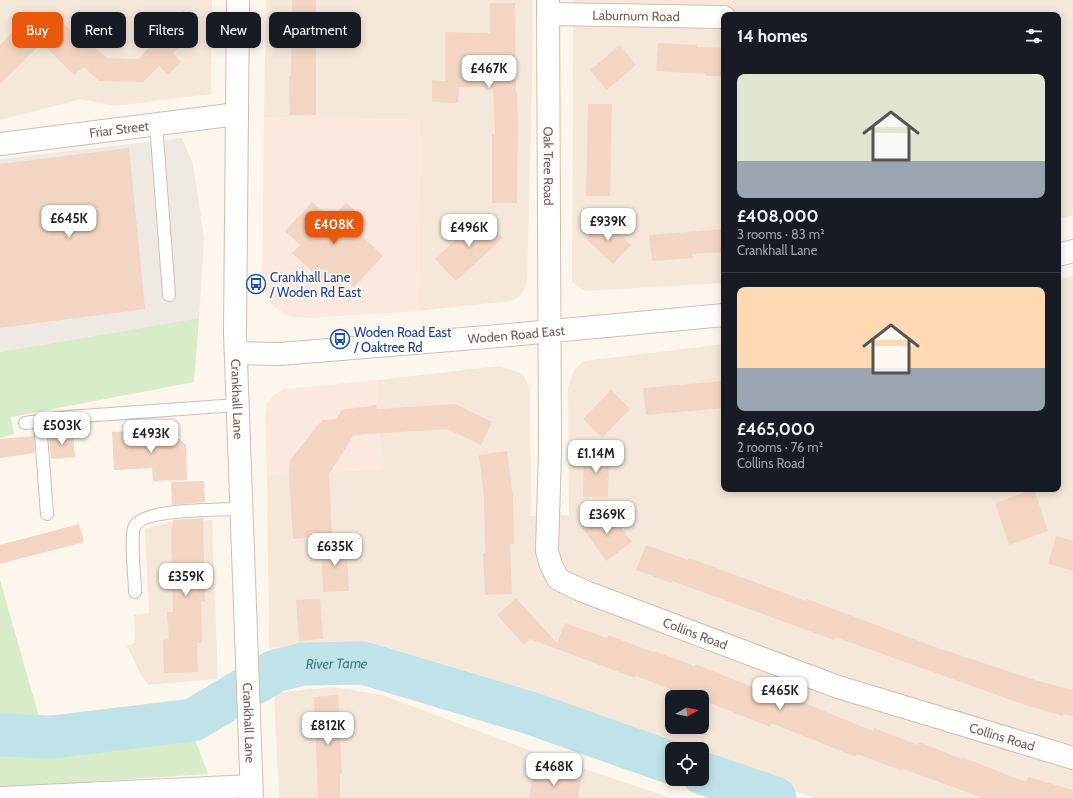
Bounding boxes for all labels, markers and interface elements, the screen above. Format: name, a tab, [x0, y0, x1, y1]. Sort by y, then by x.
street label: Laburnum Road	[592, 7, 680, 24]
chip: Buy	[12, 12, 63, 48]
chip: Rent	[71, 12, 126, 48]
chip: Filters	[134, 12, 198, 48]
chip: New	[206, 12, 261, 48]
chip: Apartment	[269, 12, 361, 48]
icon: filters	[1023, 25, 1045, 47]
text: 14 homes	[737, 26, 807, 46]
pin: £467K	[461, 55, 517, 89]
text: £467K	[471, 60, 507, 76]
icon: home	[855, 100, 927, 172]
street label: Friar Street	[88, 117, 150, 141]
street label: Oak Tree Road	[541, 126, 557, 206]
pin: £645K	[41, 205, 97, 239]
text: £408,000	[737, 206, 818, 226]
pin: £939K	[580, 208, 636, 242]
text: £645K	[50, 210, 88, 226]
pin: £408K	[306, 211, 362, 245]
text: £939K	[590, 213, 626, 229]
pin: £496K	[441, 214, 497, 248]
text: £408K	[314, 216, 354, 232]
text: £496K	[450, 219, 488, 235]
text: 3 rooms · 83 m²	[737, 226, 824, 242]
text: Crankhall Lane	[737, 242, 817, 258]
place label: Crankhall Lane / Woden Rd East	[269, 269, 362, 300]
bus stop icon: Crankhall Lane / Woden Rd East	[245, 273, 267, 295]
icon: home	[855, 313, 927, 385]
street label: Woden Road East	[467, 322, 566, 347]
place label: Woden Road East / Oaktree Rd	[353, 324, 452, 355]
bus stop icon: Woden Road East / Oaktree Rd	[329, 328, 351, 350]
street label: Crankhall Lane	[228, 358, 247, 440]
pin: £503K	[34, 412, 90, 446]
text: £503K	[43, 417, 81, 433]
text: £465,000	[737, 419, 815, 439]
pin: £493K	[123, 420, 179, 454]
text: £493K	[132, 425, 170, 441]
text: 2 rooms · 76 m²	[737, 439, 823, 455]
pin: £1.14M	[563, 440, 629, 474]
text: £1.14M	[577, 445, 615, 461]
text: Collins Road	[737, 455, 805, 471]
pin: £369K	[579, 501, 635, 535]
text: £369K	[589, 506, 625, 522]
pin: £635K	[307, 533, 363, 567]
text: £635K	[317, 538, 353, 554]
pin: £359K	[158, 563, 214, 597]
text: £359K	[168, 568, 204, 584]
street label: Collins Road	[661, 614, 730, 653]
water label: River Tame	[305, 654, 370, 673]
pin: £465K	[752, 677, 808, 711]
street label: Crankhall Lane	[240, 682, 259, 764]
text: £465K	[761, 682, 799, 698]
north arrow	[665, 690, 709, 734]
map controls	[665, 690, 709, 786]
pin: £812K	[300, 712, 356, 746]
text: £812K	[311, 717, 345, 733]
street label: Collins Road	[967, 719, 1037, 754]
button: locate	[665, 742, 709, 786]
pin: £468K	[526, 753, 582, 787]
text: £468K	[535, 758, 573, 774]

